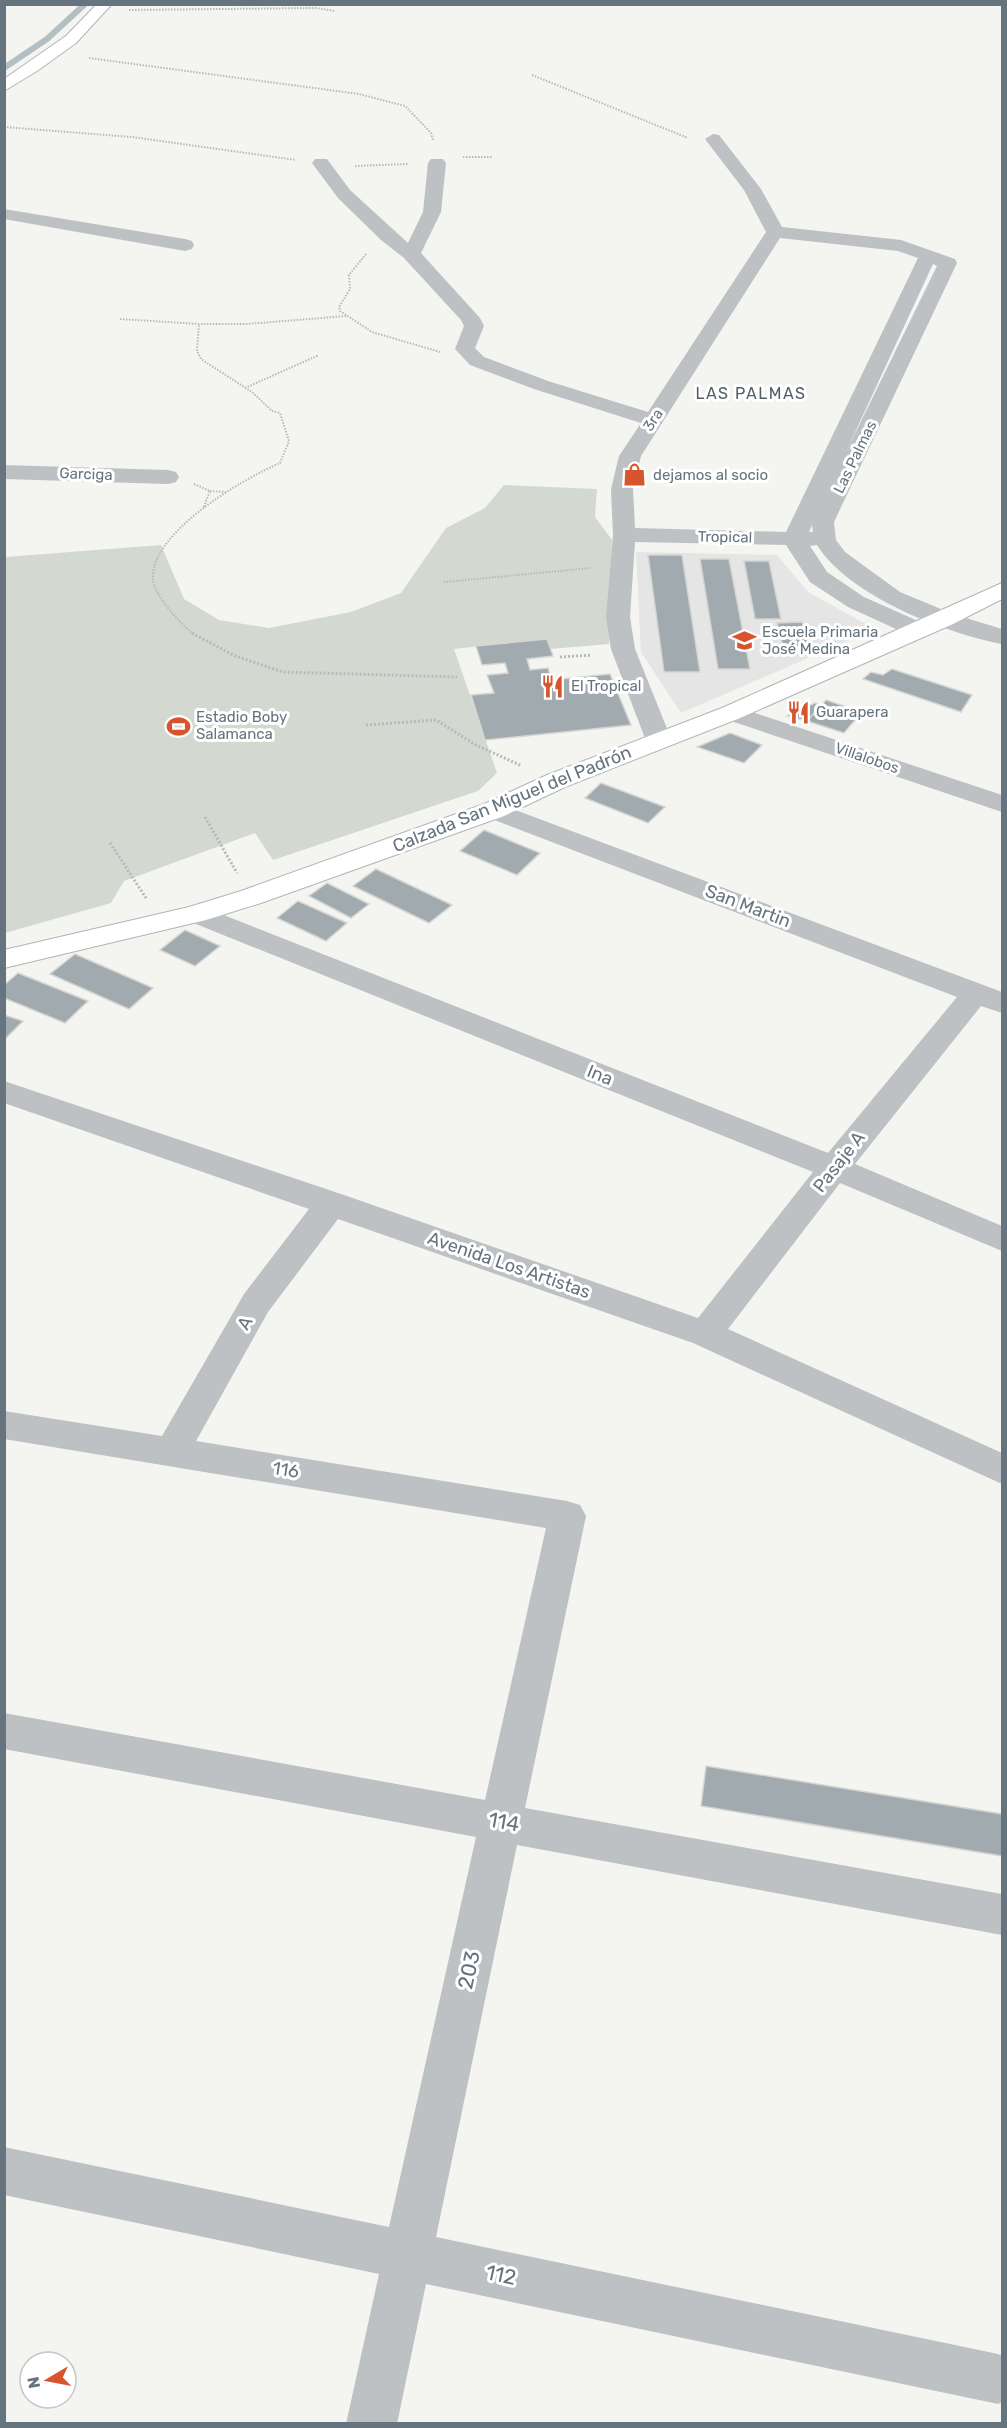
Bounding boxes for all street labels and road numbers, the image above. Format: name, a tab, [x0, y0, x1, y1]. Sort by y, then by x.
street label: 3ra	[639, 406, 667, 434]
street label: Las Palmas	[830, 417, 880, 496]
street label: Garciga	[59, 464, 113, 484]
street label: Tropical	[698, 528, 752, 546]
street label: Villalobos	[833, 739, 902, 777]
street label: Calzada San Miguel del Padrón	[389, 741, 635, 857]
street label: San Martin	[702, 880, 794, 932]
street label: Ina	[584, 1060, 616, 1090]
street label: Pasaje A	[808, 1127, 870, 1197]
street label: Avenida Los Artistas	[425, 1227, 593, 1303]
street label: A	[232, 1312, 258, 1334]
street label: 116	[271, 1457, 301, 1483]
street label: 114	[487, 1807, 522, 1837]
street label: 203	[452, 1949, 485, 1991]
street label: 112	[484, 2259, 519, 2290]

